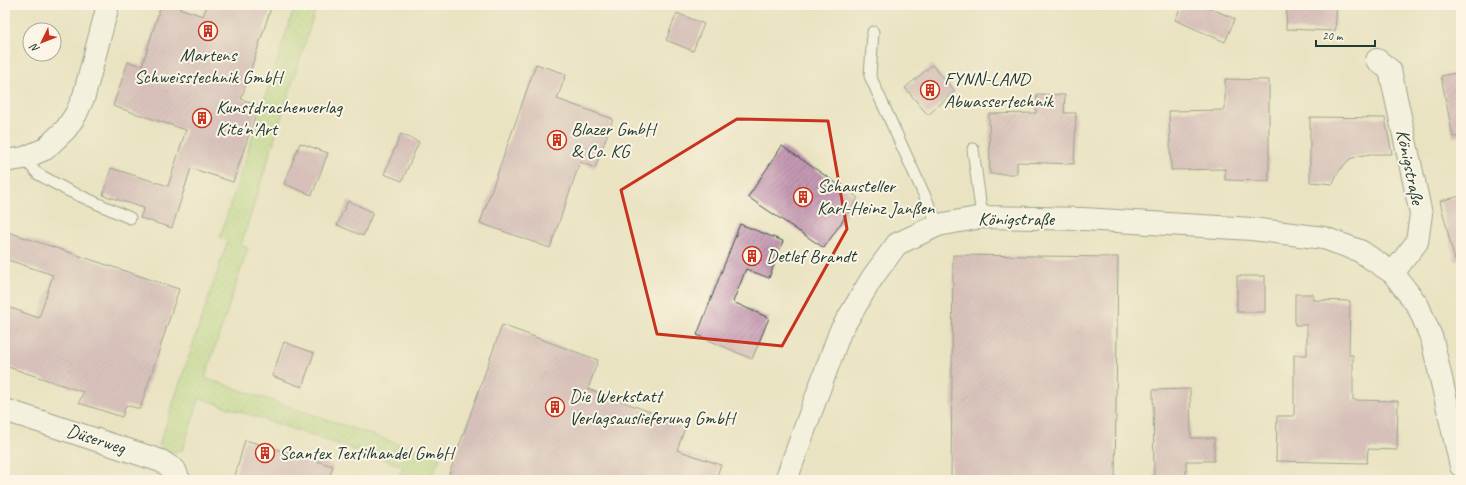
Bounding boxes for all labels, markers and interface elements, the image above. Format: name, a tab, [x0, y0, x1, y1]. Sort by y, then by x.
building icon: Martens Schweisstechnik GmbH	[197, 20, 219, 42]
north arrow	[22, 22, 62, 62]
scale bar	[1316, 22, 1375, 48]
text: 20 m	[1322, 28, 1344, 44]
text: N	[26, 40, 42, 56]
place label: Martens Schweisstechnik GmbH	[134, 43, 285, 89]
place label: FYNN-LAND Abwassertechnik	[944, 67, 1055, 113]
building icon: FYNN-LAND Abwassertechnik	[919, 79, 941, 101]
place label: Kunstdrachenverlag Kite'n'Art	[216, 95, 343, 141]
building icon: Kunstdrachenverlag Kite'n'Art	[191, 107, 213, 129]
place label: Blazer GmbH & Co. KG	[571, 117, 659, 163]
street label: Königstraße	[1390, 127, 1430, 208]
building icon: Blazer GmbH & Co. KG	[546, 129, 568, 151]
place label: Schausteller Karl-Heinz Janßen	[817, 174, 935, 220]
building icon: Schausteller Karl-Heinz Janßen	[792, 186, 814, 208]
street label: Königstraße	[978, 207, 1056, 231]
place label: Detlef Brandt	[766, 244, 858, 268]
building icon: Detlef Brandt	[741, 245, 763, 267]
place label: Die Werkstatt Verlagsauslieferung GmbH	[569, 384, 738, 430]
building icon: Die Werkstatt Verlagsauslieferung GmbH	[544, 396, 566, 418]
street label: Düserweg	[64, 418, 130, 460]
place label: Scantex Textilhandel GmbH	[279, 441, 457, 465]
building icon: Scantex Textilhandel GmbH	[254, 442, 276, 464]

